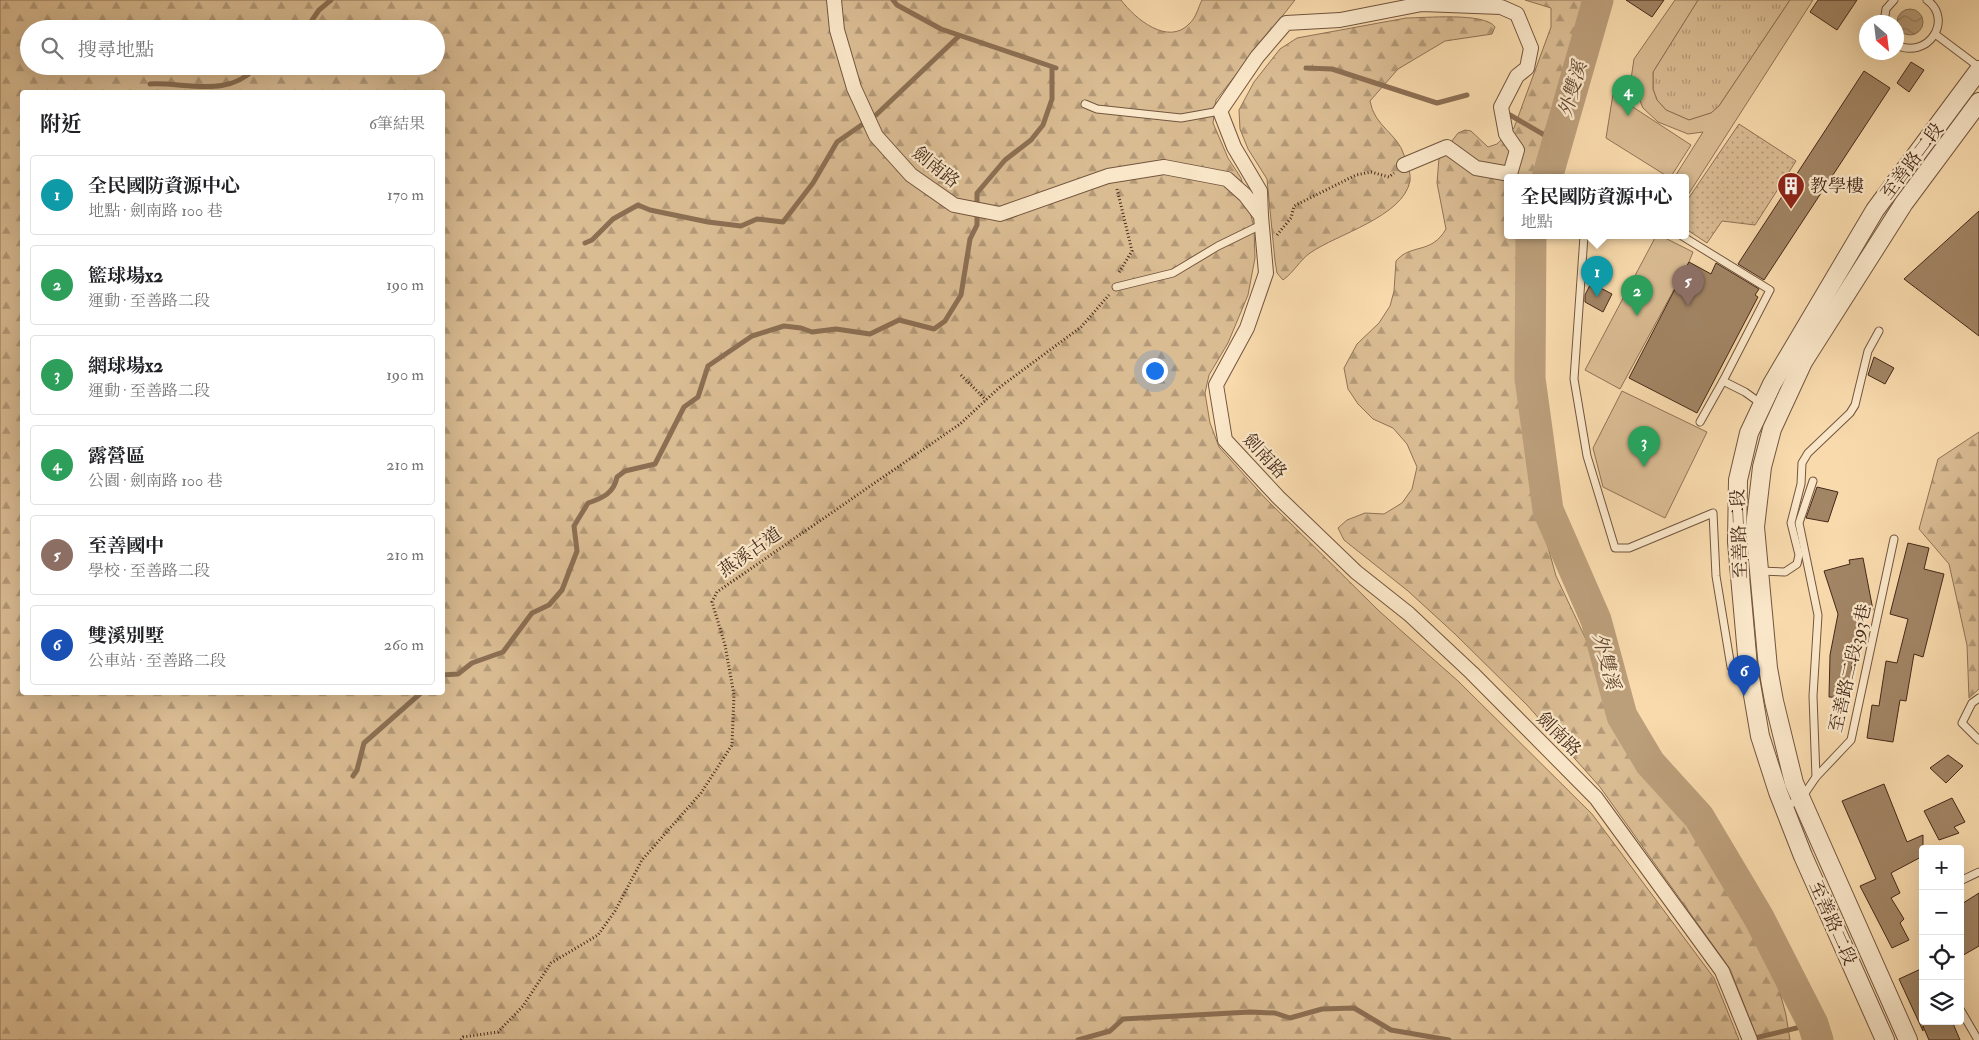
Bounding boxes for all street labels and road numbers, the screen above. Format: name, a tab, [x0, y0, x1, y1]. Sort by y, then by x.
street label: 至善路二段	[1876, 118, 1949, 204]
street label: 劍南路	[907, 141, 964, 193]
street label: 劍南路	[1238, 429, 1291, 484]
street label: 至善路二段	[1726, 489, 1753, 579]
street label: 燕溪古道	[714, 522, 786, 582]
street label: 至善路二段393巷	[1825, 602, 1876, 735]
street label: 劍南路	[1531, 707, 1586, 762]
street label: 至善路二段	[1804, 877, 1861, 969]

